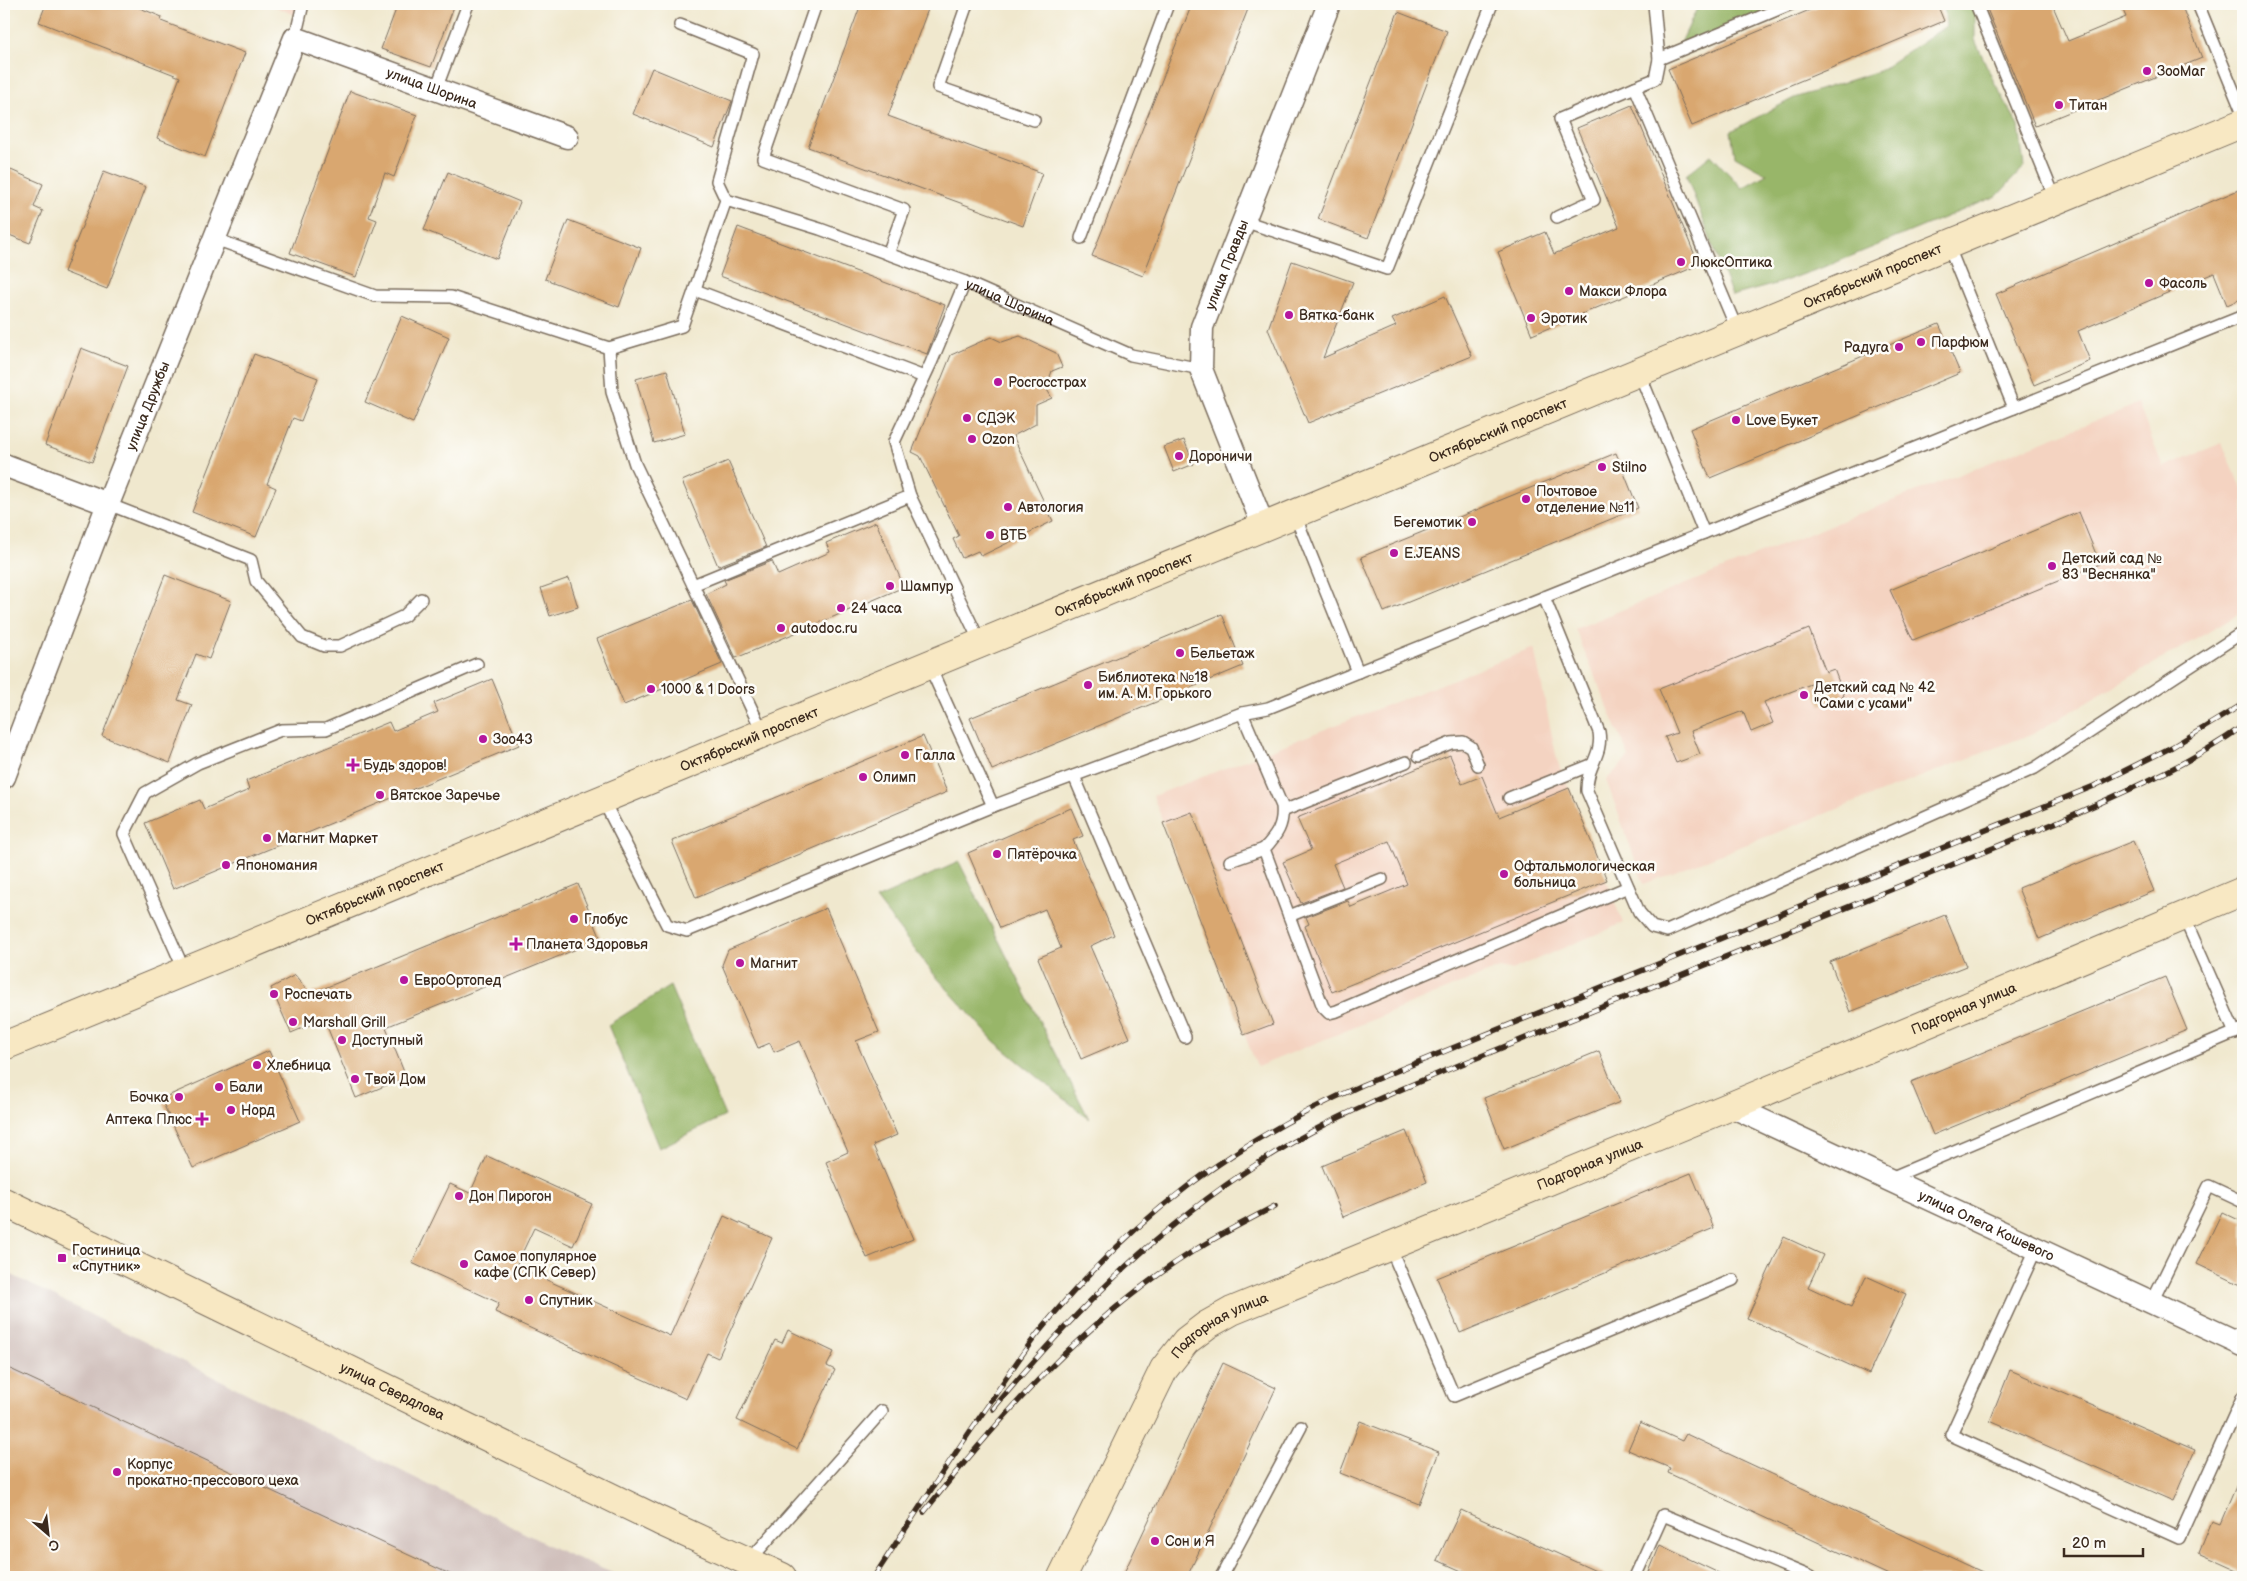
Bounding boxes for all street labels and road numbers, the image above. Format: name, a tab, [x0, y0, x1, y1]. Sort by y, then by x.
street label: улица Шорина	[384, 64, 480, 113]
street label: улица Правды	[1202, 217, 1252, 312]
street label: Октябрьский проспект	[1801, 240, 1945, 312]
street label: улица Шорина	[963, 275, 1058, 330]
street label: улица Дружбы	[122, 359, 173, 453]
street label: Октябрьский проспект	[1426, 394, 1570, 467]
street label: Октябрьский проспект	[1052, 549, 1196, 621]
street label: Октябрьский проспект	[678, 703, 822, 775]
street label: Октябрьский проспект	[303, 857, 447, 930]
street label: Подгорная улица	[1908, 979, 2020, 1038]
street label: Подгорная улица	[1534, 1135, 1646, 1194]
street label: улица Олега Кошевого	[1916, 1187, 2057, 1265]
street label: Подгорная улица	[1168, 1289, 1271, 1362]
street label: улица Свердлова	[337, 1359, 448, 1424]

